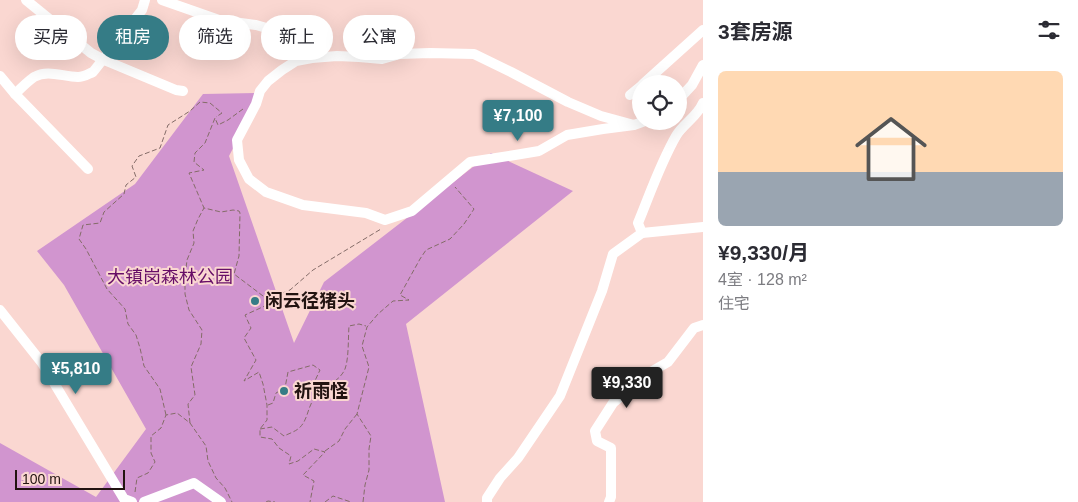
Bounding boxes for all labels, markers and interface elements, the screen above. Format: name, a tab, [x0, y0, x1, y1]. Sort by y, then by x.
chip: 买房	[15, 15, 87, 60]
chip: 租房	[97, 15, 169, 60]
chip: 筛选	[179, 15, 251, 60]
chip: 新上	[261, 15, 333, 60]
chip: 公寓	[343, 15, 415, 60]
icon: filters	[1035, 16, 1063, 44]
text: 3套房源	[718, 20, 793, 43]
map controls	[632, 75, 687, 130]
button: locate	[632, 75, 687, 130]
pin: ¥7,100	[477, 100, 559, 142]
icon: home	[846, 104, 936, 194]
text: ¥7,100	[494, 107, 542, 124]
text: ¥9,330/月	[718, 241, 809, 264]
park label: 大镇岗森林公园	[107, 267, 233, 287]
text: 4室 · 128 m²	[718, 271, 807, 288]
place label: 闲云径猪头	[265, 291, 355, 311]
marker: 闲云径猪头	[249, 295, 261, 307]
text: 住宅	[718, 295, 750, 312]
pin: ¥5,810	[35, 352, 117, 395]
text: ¥5,810	[52, 360, 100, 377]
pin: ¥9,330	[586, 366, 668, 409]
text: ¥9,330	[603, 374, 651, 391]
place label: 祈雨怪	[294, 381, 348, 401]
marker: 祈雨怪	[278, 385, 290, 397]
scale bar	[15, 467, 125, 490]
text: 100 m	[22, 471, 61, 487]

